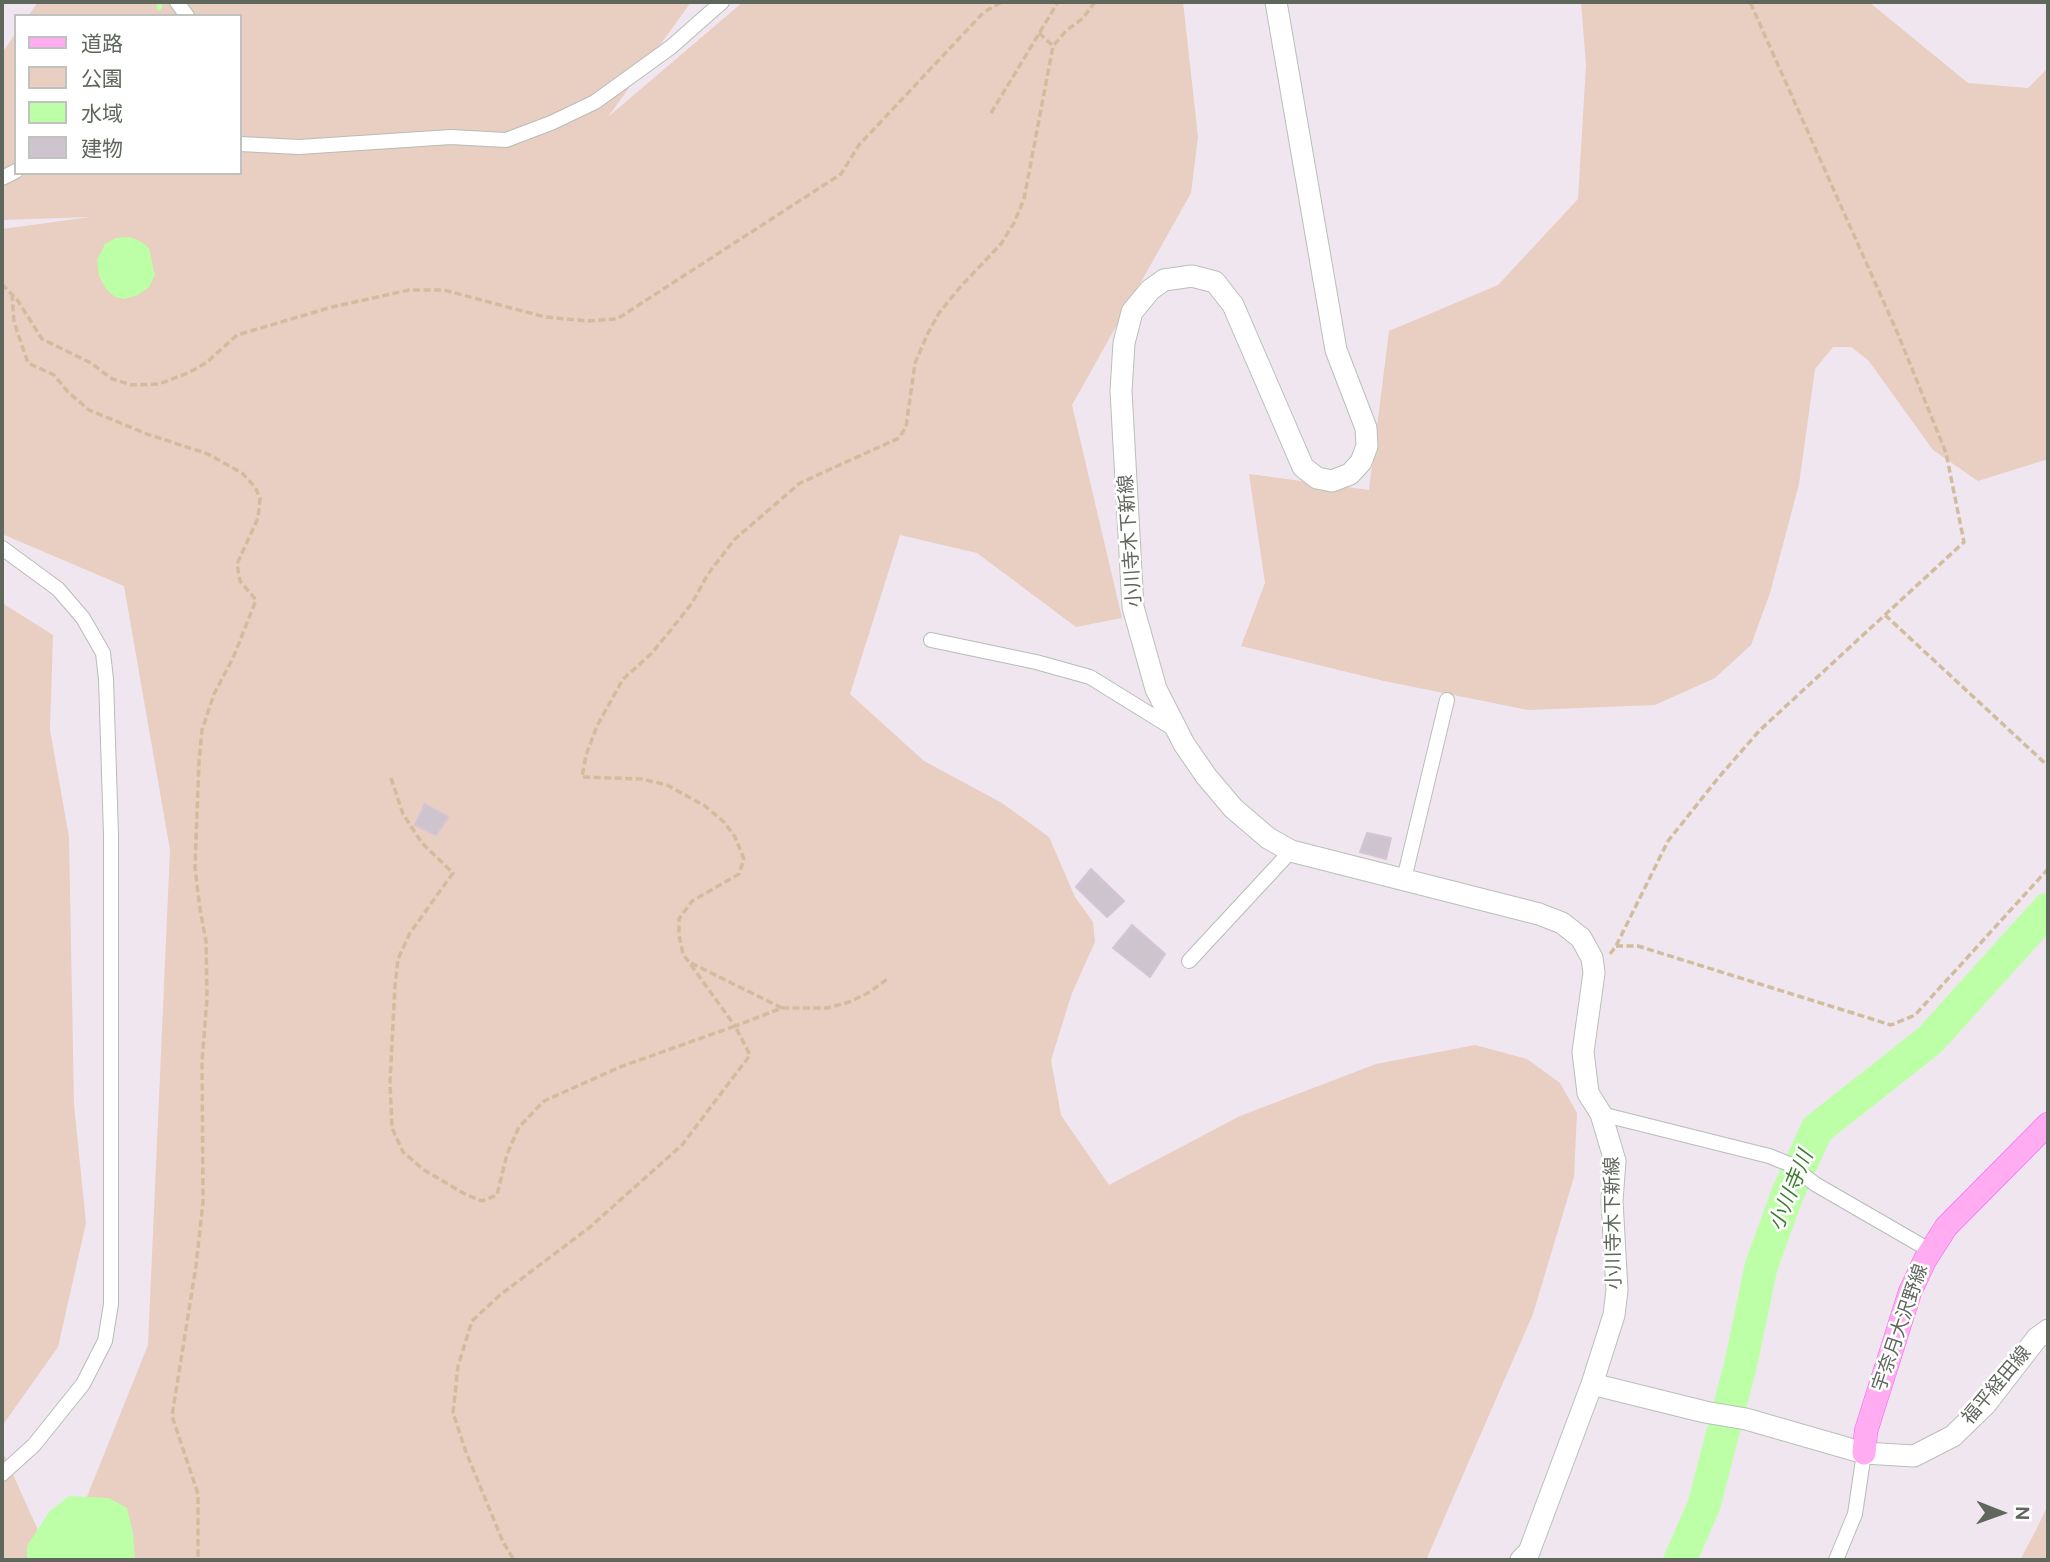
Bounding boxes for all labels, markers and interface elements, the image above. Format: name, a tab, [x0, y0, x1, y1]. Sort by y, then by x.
legend	[14, 14, 242, 175]
text: 道路	[81, 30, 123, 58]
text: 公園	[81, 65, 123, 93]
text: 水域	[81, 100, 123, 128]
text: 建物	[81, 135, 123, 163]
street label: 小川寺木下新線	[1115, 474, 1147, 608]
water label: 小川寺川	[1765, 1147, 1819, 1235]
street label: 小川寺木下新線	[1601, 1156, 1627, 1290]
street label: 宇奈月大沢野線	[1869, 1261, 1933, 1395]
street label: 福平経田線	[1958, 1342, 2036, 1430]
north arrow	[1966, 1478, 2036, 1548]
text: N	[2010, 1506, 2035, 1521]

